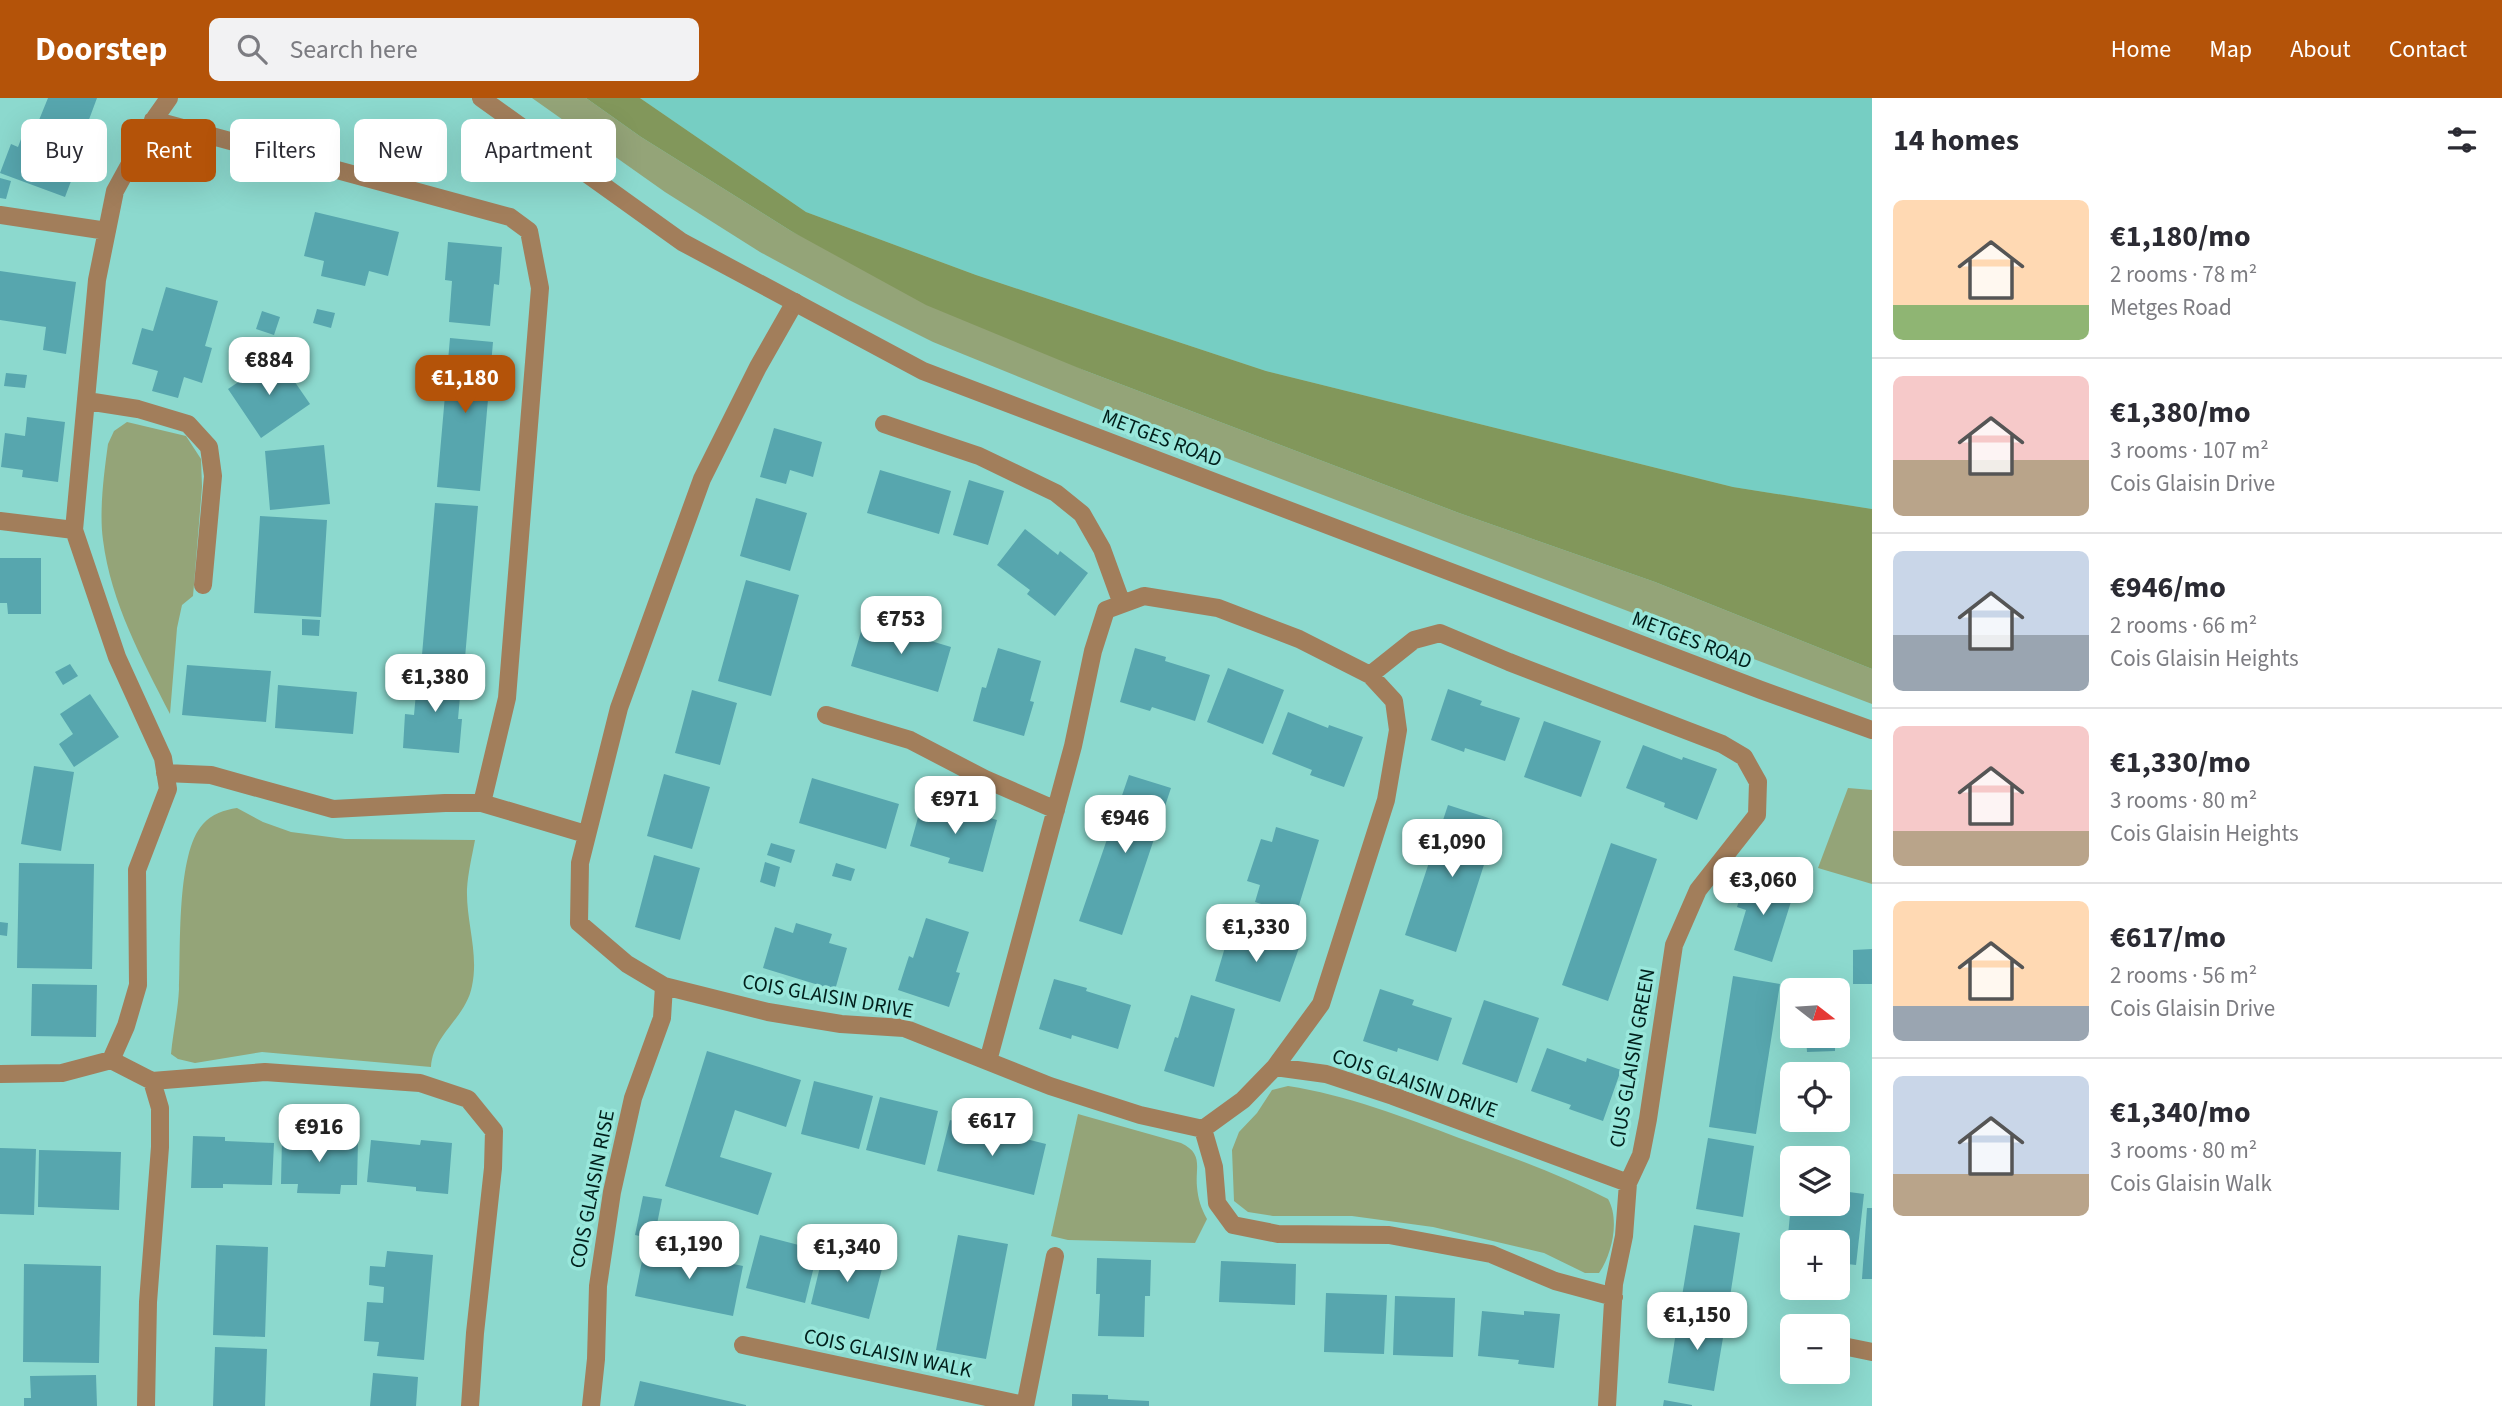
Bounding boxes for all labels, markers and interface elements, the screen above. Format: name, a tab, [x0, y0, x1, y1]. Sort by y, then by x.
search box	[209, 18, 699, 81]
text: Doorstep	[35, 26, 167, 73]
icon: search	[233, 30, 271, 68]
text: Search here	[289, 31, 418, 68]
text: Home	[2111, 32, 2171, 67]
text: Map	[2209, 32, 2252, 67]
text: About	[2290, 32, 2351, 67]
text: Contact	[2389, 32, 2467, 67]
chip: Buy	[21, 119, 107, 182]
chip: Rent	[121, 119, 216, 182]
chip: Filters	[230, 119, 340, 182]
chip: New	[354, 119, 447, 182]
chip: Apartment	[461, 119, 616, 182]
text: 14 homes	[1893, 119, 2019, 162]
icon: filters	[2443, 121, 2481, 159]
text: €1,180/mo	[2110, 215, 2251, 258]
icon: home	[1949, 228, 2033, 312]
text: 2 rooms · 78 m²	[2110, 258, 2257, 291]
text: Metges Road	[2110, 291, 2232, 324]
pin: €884	[228, 338, 310, 397]
text: €884	[245, 343, 293, 376]
pin: €1,180	[408, 356, 522, 415]
text: €1,180	[431, 361, 499, 394]
text: €1,380/mo	[2110, 391, 2251, 434]
street label: METGES ROAD	[1098, 401, 1226, 475]
icon: home	[1949, 404, 2033, 488]
text: 3 rooms · 107 m²	[2110, 434, 2269, 467]
text: Cois Glaisin Drive	[2110, 467, 2275, 500]
text: €946/mo	[2110, 566, 2226, 609]
icon: home	[1949, 579, 2033, 663]
pin: €753	[860, 596, 942, 656]
text: €753	[877, 602, 925, 635]
street label: METGES ROAD	[1628, 603, 1756, 677]
text: 2 rooms · 66 m²	[2110, 609, 2257, 642]
text: Cois Glaisin Heights	[2110, 642, 2299, 675]
pin: €1,380	[378, 654, 492, 714]
text: €1,380	[401, 660, 469, 693]
text: €1,330/mo	[2110, 741, 2251, 784]
icon: home	[1949, 754, 2033, 838]
pin: €971	[914, 776, 996, 836]
text: €971	[931, 782, 979, 815]
text: 3 rooms · 80 m²	[2110, 784, 2257, 817]
pin: €946	[1084, 796, 1166, 855]
text: €946	[1101, 801, 1149, 834]
text: Cois Glaisin Heights	[2110, 817, 2299, 850]
pin: €1,090	[1395, 820, 1509, 879]
text: €1,090	[1418, 825, 1486, 858]
pin: €3,060	[1706, 858, 1820, 917]
text: €3,060	[1729, 863, 1797, 896]
pin: €1,330	[1199, 904, 1313, 964]
text: €1,330	[1222, 910, 1290, 943]
text: €617/mo	[2110, 916, 2226, 959]
icon: home	[1949, 929, 2033, 1013]
text: 2 rooms · 56 m²	[2110, 959, 2257, 992]
street label: COIS GLAISIN DRIVE	[740, 966, 916, 1026]
street label: CIUS GLAISIN GREEN	[1601, 966, 1663, 1150]
north arrow	[1780, 978, 1850, 1048]
map controls	[1780, 978, 1850, 1384]
text: Cois Glaisin Drive	[2110, 992, 2275, 1025]
street label: COIS GLAISIN DRIVE	[1328, 1041, 1502, 1125]
button: locate	[1780, 1062, 1850, 1132]
text: €1,340/mo	[2110, 1091, 2251, 1134]
pin: €617	[951, 1098, 1033, 1158]
pin: €916	[278, 1104, 360, 1164]
text: €617	[968, 1104, 1016, 1137]
icon: home	[1949, 1104, 2033, 1188]
street label: COIS GLAISIN RISE	[562, 1107, 622, 1271]
text: €916	[295, 1110, 343, 1143]
text: 3 rooms · 80 m²	[2110, 1134, 2257, 1167]
button: layers	[1780, 1146, 1850, 1216]
text: Cois Glaisin Walk	[2110, 1167, 2272, 1200]
pin: €1,190	[632, 1222, 746, 1281]
pin: €1,340	[790, 1224, 904, 1284]
text: €1,190	[655, 1227, 723, 1260]
text: €1,340	[813, 1230, 881, 1263]
button: +	[1780, 1230, 1850, 1300]
pin: €1,150	[1640, 1292, 1754, 1352]
text: €1,150	[1663, 1298, 1731, 1331]
button: −	[1780, 1314, 1850, 1384]
street label: COIS GLAISIN WALK	[801, 1321, 976, 1386]

